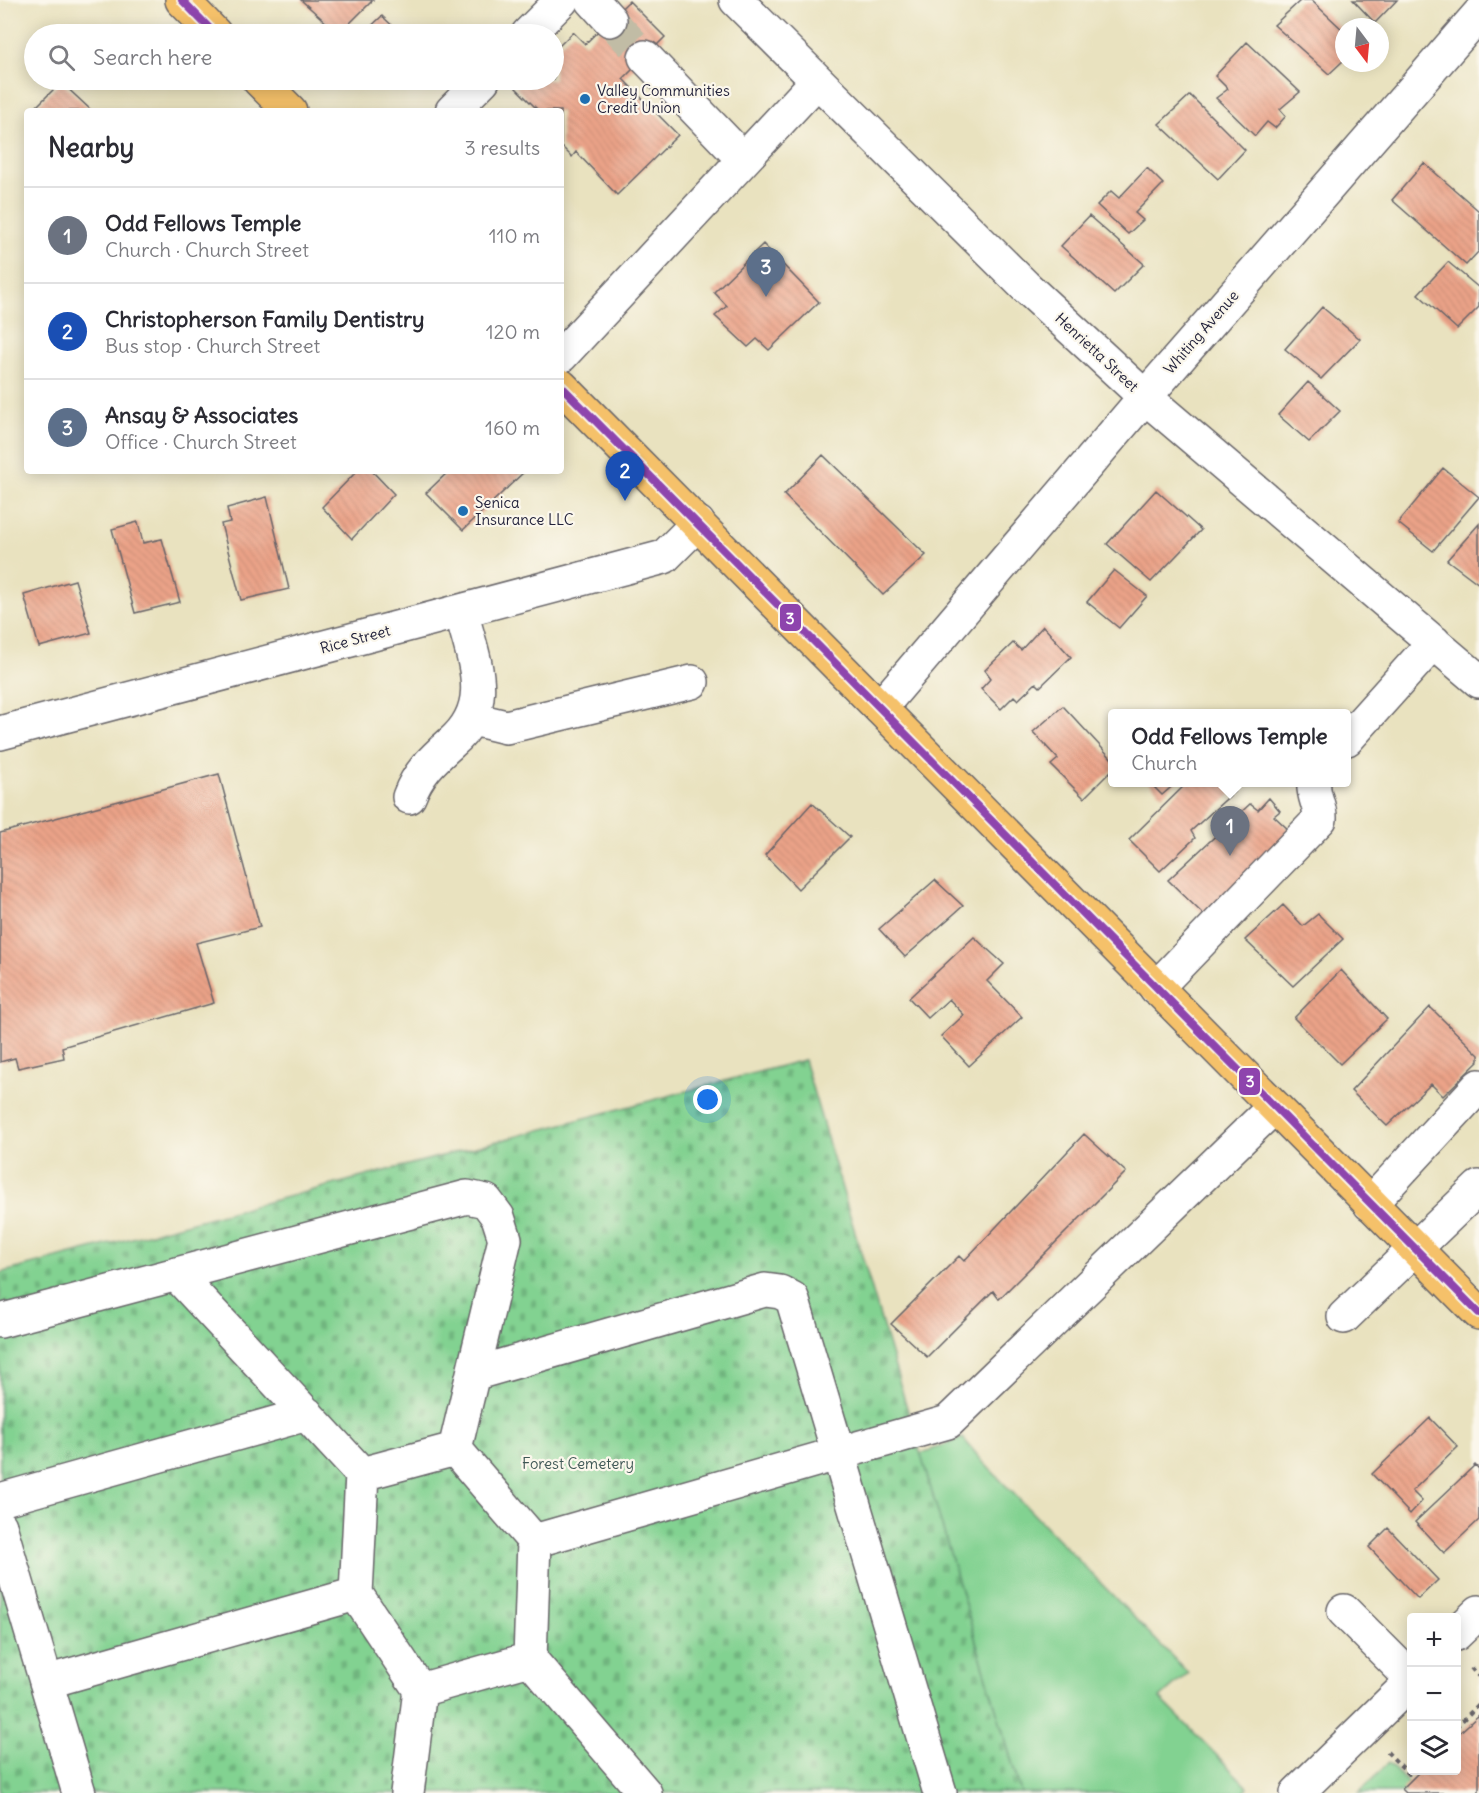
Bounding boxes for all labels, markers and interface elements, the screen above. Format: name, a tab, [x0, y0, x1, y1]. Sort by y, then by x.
north arrow	[1335, 18, 1389, 72]
search box	[24, 24, 564, 90]
icon: search	[45, 41, 78, 74]
text: Search here	[93, 43, 212, 71]
place label: Valley Communities Credit Union	[597, 81, 730, 117]
marker: Valley Communities Credit Union	[578, 92, 592, 106]
text: Nearby	[48, 131, 134, 164]
text: 3 results	[464, 135, 540, 160]
text: Odd Fellows Temple	[105, 209, 301, 237]
text: 1	[64, 223, 71, 248]
text: 110 m	[489, 223, 540, 248]
text: Church · Church Street	[105, 237, 309, 262]
pin: 3	[746, 248, 786, 297]
street label: Whiting Avenue	[1159, 286, 1243, 378]
text: Christopherson Family Dentistry	[105, 305, 424, 333]
street label: Henrietta Street	[1051, 308, 1143, 396]
text: 2	[62, 319, 73, 344]
text: 120 m	[486, 319, 540, 344]
text: Bus stop · Church Street	[105, 333, 320, 358]
text: Ansay & Associates	[105, 401, 298, 429]
text: 3	[62, 415, 73, 440]
text: 160 m	[485, 415, 540, 440]
text: Office · Church Street	[105, 429, 297, 454]
pin: 2	[606, 452, 644, 501]
place label: Senica Insurance LLC	[475, 493, 574, 529]
marker: Senica Insurance LLC	[456, 504, 470, 518]
line badge: 3	[779, 603, 802, 632]
text: 3	[785, 608, 795, 628]
street label: Rice Street	[318, 621, 392, 657]
popup	[1108, 709, 1351, 787]
text: Odd Fellows Temple	[1131, 722, 1328, 750]
text: Church	[1131, 750, 1197, 775]
pin: 1	[1210, 806, 1250, 856]
line badge: 3	[1238, 1067, 1261, 1096]
text: 3	[1245, 1071, 1255, 1091]
your location	[693, 1085, 722, 1114]
park label: Forest Cemetery	[522, 1454, 634, 1473]
map controls	[1407, 1613, 1461, 1775]
button: +	[1407, 1613, 1461, 1667]
button: −	[1407, 1667, 1461, 1721]
button: layers	[1407, 1721, 1461, 1775]

